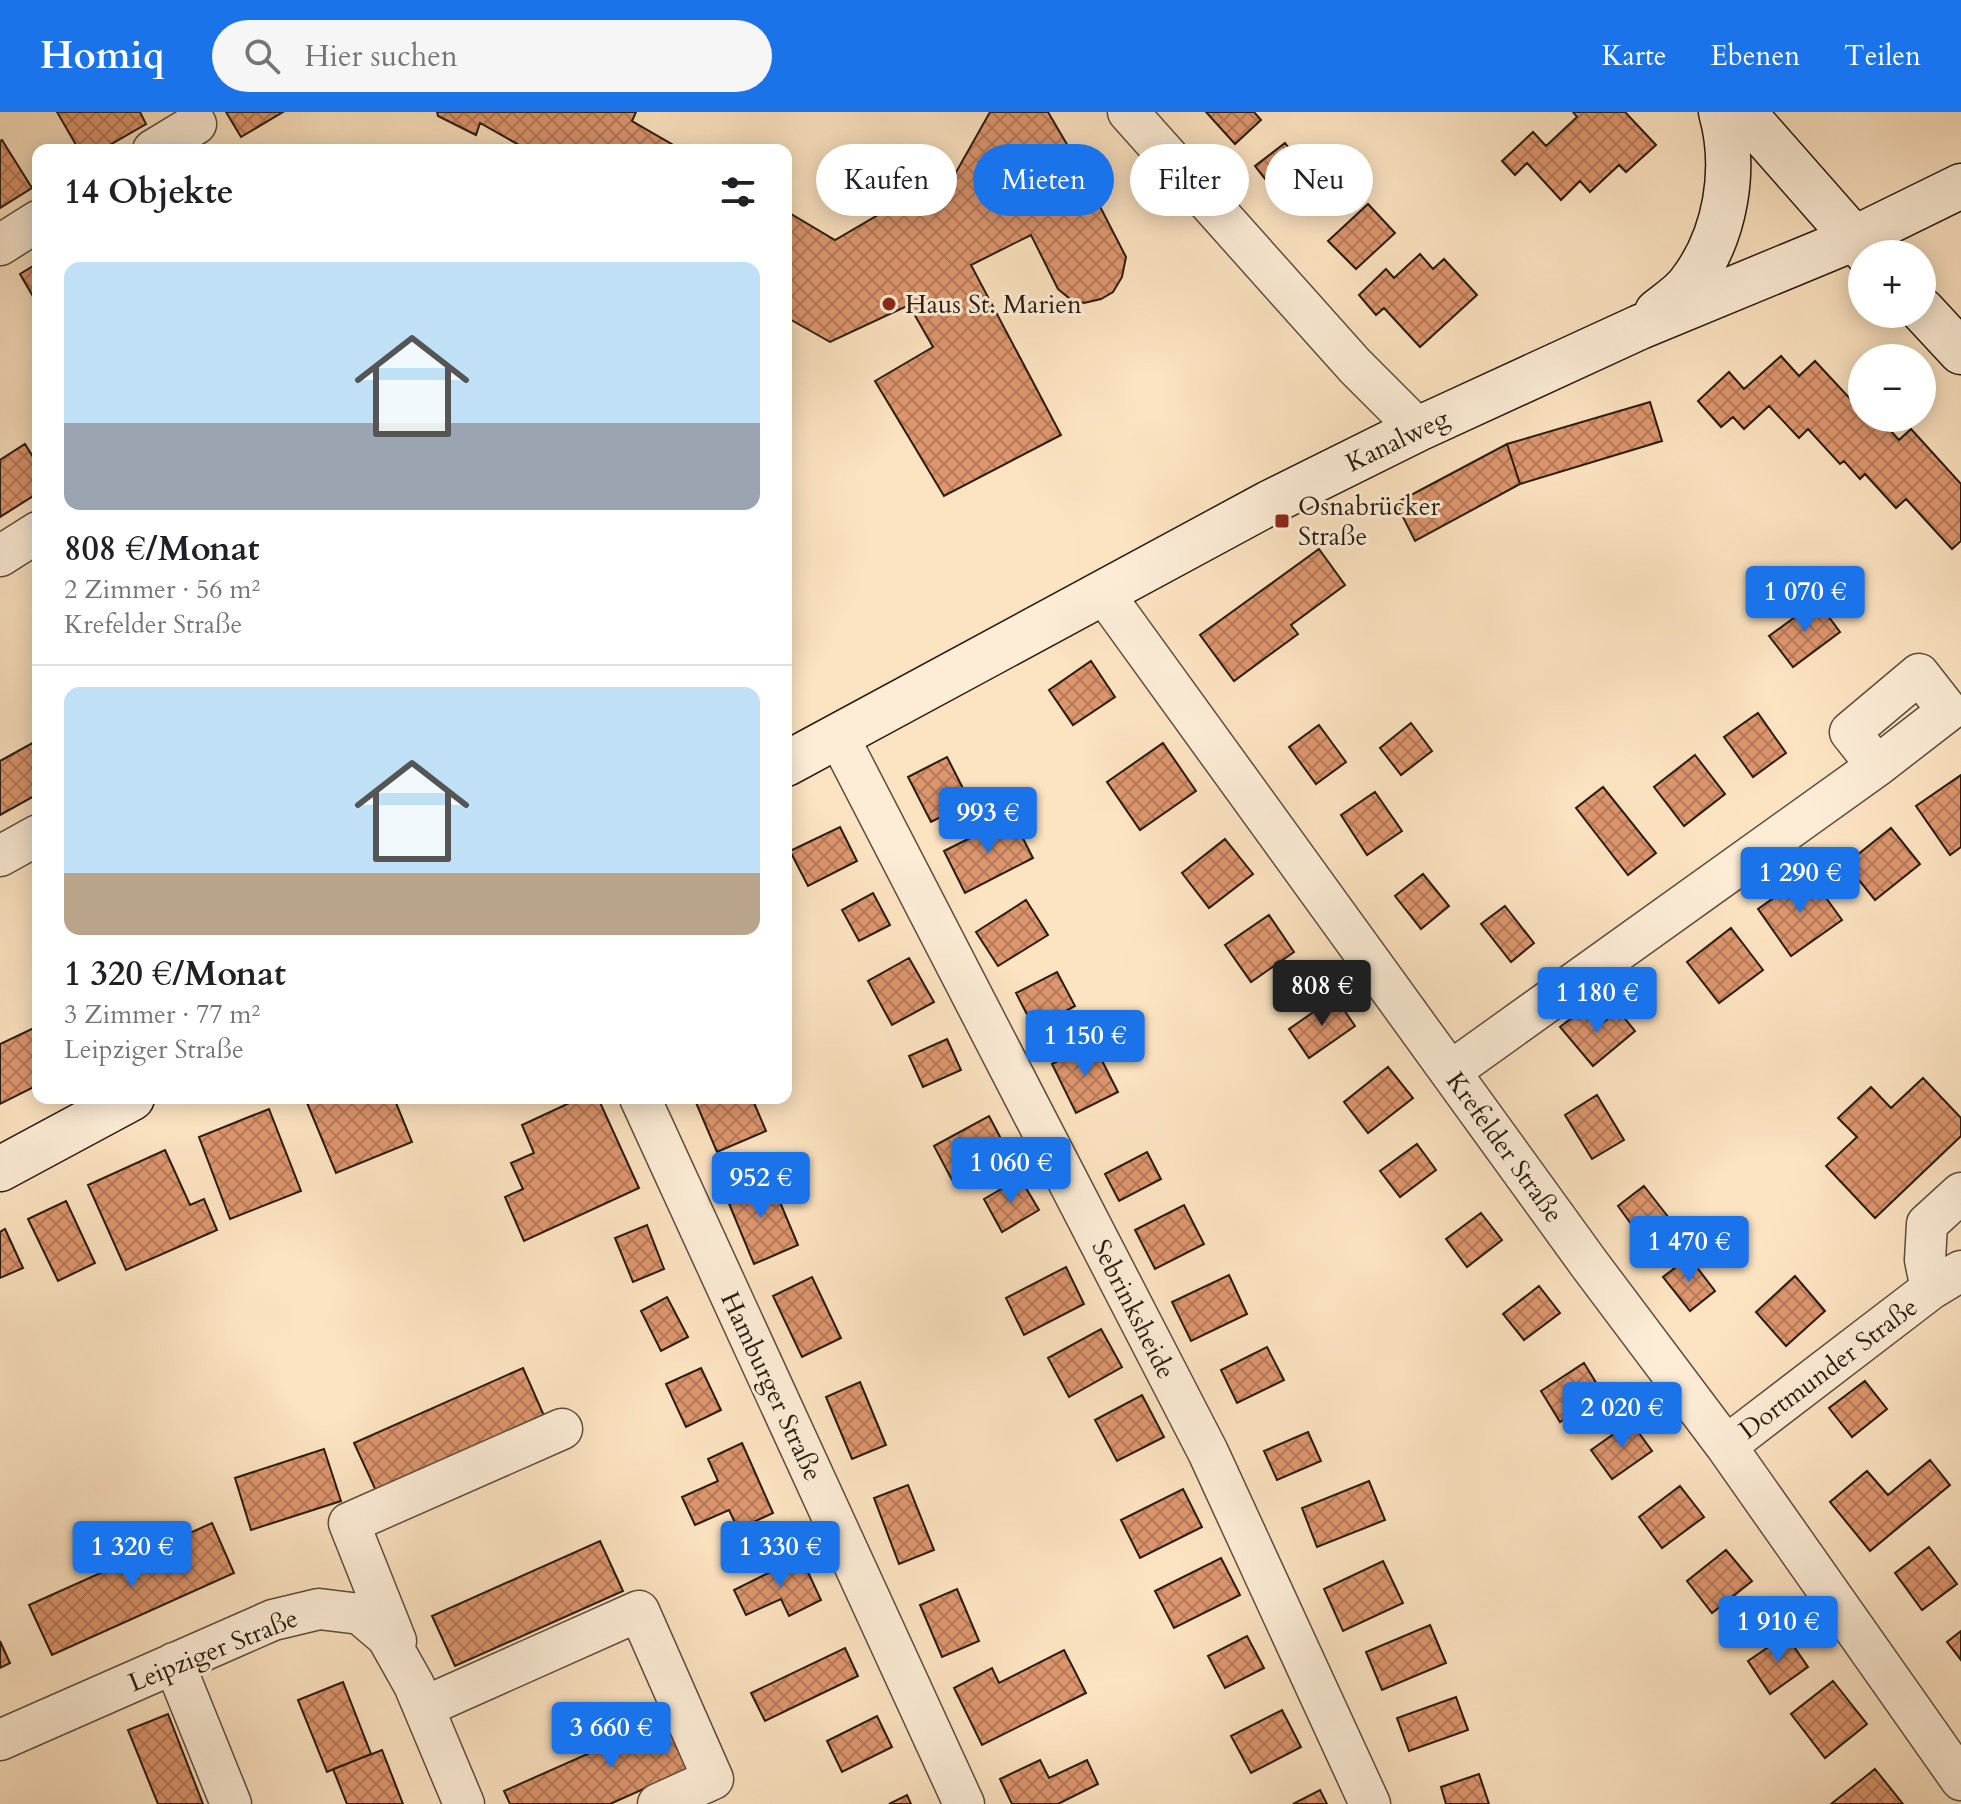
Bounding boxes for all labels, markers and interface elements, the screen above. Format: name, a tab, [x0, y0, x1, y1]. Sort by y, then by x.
search box	[212, 20, 772, 92]
text: Homiq	[40, 30, 164, 82]
icon: search	[240, 34, 284, 78]
text: Hier suchen	[304, 36, 458, 77]
text: Karte	[1602, 37, 1667, 75]
text: Ebenen	[1711, 37, 1800, 75]
text: Teilen	[1844, 37, 1921, 75]
chip: Kaufen	[816, 144, 957, 216]
chip: Mieten	[973, 144, 1114, 216]
chip: Filter	[1130, 144, 1249, 216]
chip: Neu	[1265, 144, 1373, 216]
text: 14 Objekte	[64, 169, 234, 215]
icon: filters	[716, 170, 760, 214]
map controls	[1848, 240, 1936, 432]
button: +	[1848, 240, 1936, 328]
place label: Haus St. Marien	[905, 287, 1082, 322]
marker: Haus St. Marien	[880, 295, 898, 313]
icon: home	[340, 314, 484, 458]
button: −	[1848, 344, 1936, 432]
street label: Kanalweg	[1340, 400, 1455, 480]
place label: Osnabrücker Straße	[1298, 489, 1440, 554]
marker: Osnabrücker Straße	[1273, 512, 1291, 530]
text: 808 €/Monat	[64, 526, 259, 572]
pin: 1 070 €	[1731, 566, 1879, 634]
text: 2 Zimmer · 56 m²	[64, 572, 260, 607]
text: 1 070 €	[1764, 574, 1846, 609]
text: Krefelder Straße	[64, 607, 242, 642]
icon: home	[340, 739, 484, 883]
pin: 993 €	[932, 787, 1044, 855]
text: 993 €	[957, 795, 1019, 830]
pin: 1 290 €	[1726, 847, 1874, 915]
text: 1 290 €	[1759, 855, 1841, 890]
text: 1 320 €/Monat	[64, 951, 286, 997]
pin: 808 €	[1266, 960, 1378, 1028]
pin: 1 180 €	[1523, 967, 1671, 1035]
text: 808 €	[1291, 968, 1353, 1003]
text: 1 180 €	[1556, 975, 1638, 1010]
text: 3 Zimmer · 77 m²	[64, 997, 260, 1032]
pin: 1 150 €	[1011, 1010, 1159, 1078]
text: 1 150 €	[1044, 1018, 1126, 1053]
text: Leipziger Straße	[64, 1032, 244, 1067]
street label: Krefelder Straße	[1438, 1065, 1571, 1230]
pin: 1 060 €	[937, 1137, 1085, 1205]
text: 1 060 €	[970, 1145, 1052, 1180]
pin: 952 €	[705, 1152, 817, 1220]
text: 952 €	[730, 1160, 792, 1195]
pin: 1 470 €	[1615, 1216, 1763, 1284]
text: 1 470 €	[1648, 1224, 1730, 1259]
street label: Sebrinksheide	[1083, 1234, 1184, 1385]
street label: Hamburger Straße	[712, 1286, 831, 1486]
street label: Dortmunder Straße	[1732, 1290, 1925, 1447]
pin: 2 020 €	[1548, 1382, 1696, 1450]
text: 2 020 €	[1581, 1390, 1663, 1425]
pin: 1 320 €	[58, 1521, 206, 1589]
pin: 1 330 €	[706, 1521, 854, 1589]
text: 1 320 €	[91, 1529, 173, 1564]
text: 1 330 €	[739, 1529, 821, 1564]
pin: 1 910 €	[1704, 1596, 1852, 1664]
street label: Leipziger Straße	[123, 1601, 303, 1700]
text: 1 910 €	[1737, 1604, 1819, 1639]
pin: 3 660 €	[537, 1702, 685, 1770]
text: 3 660 €	[570, 1710, 652, 1745]

